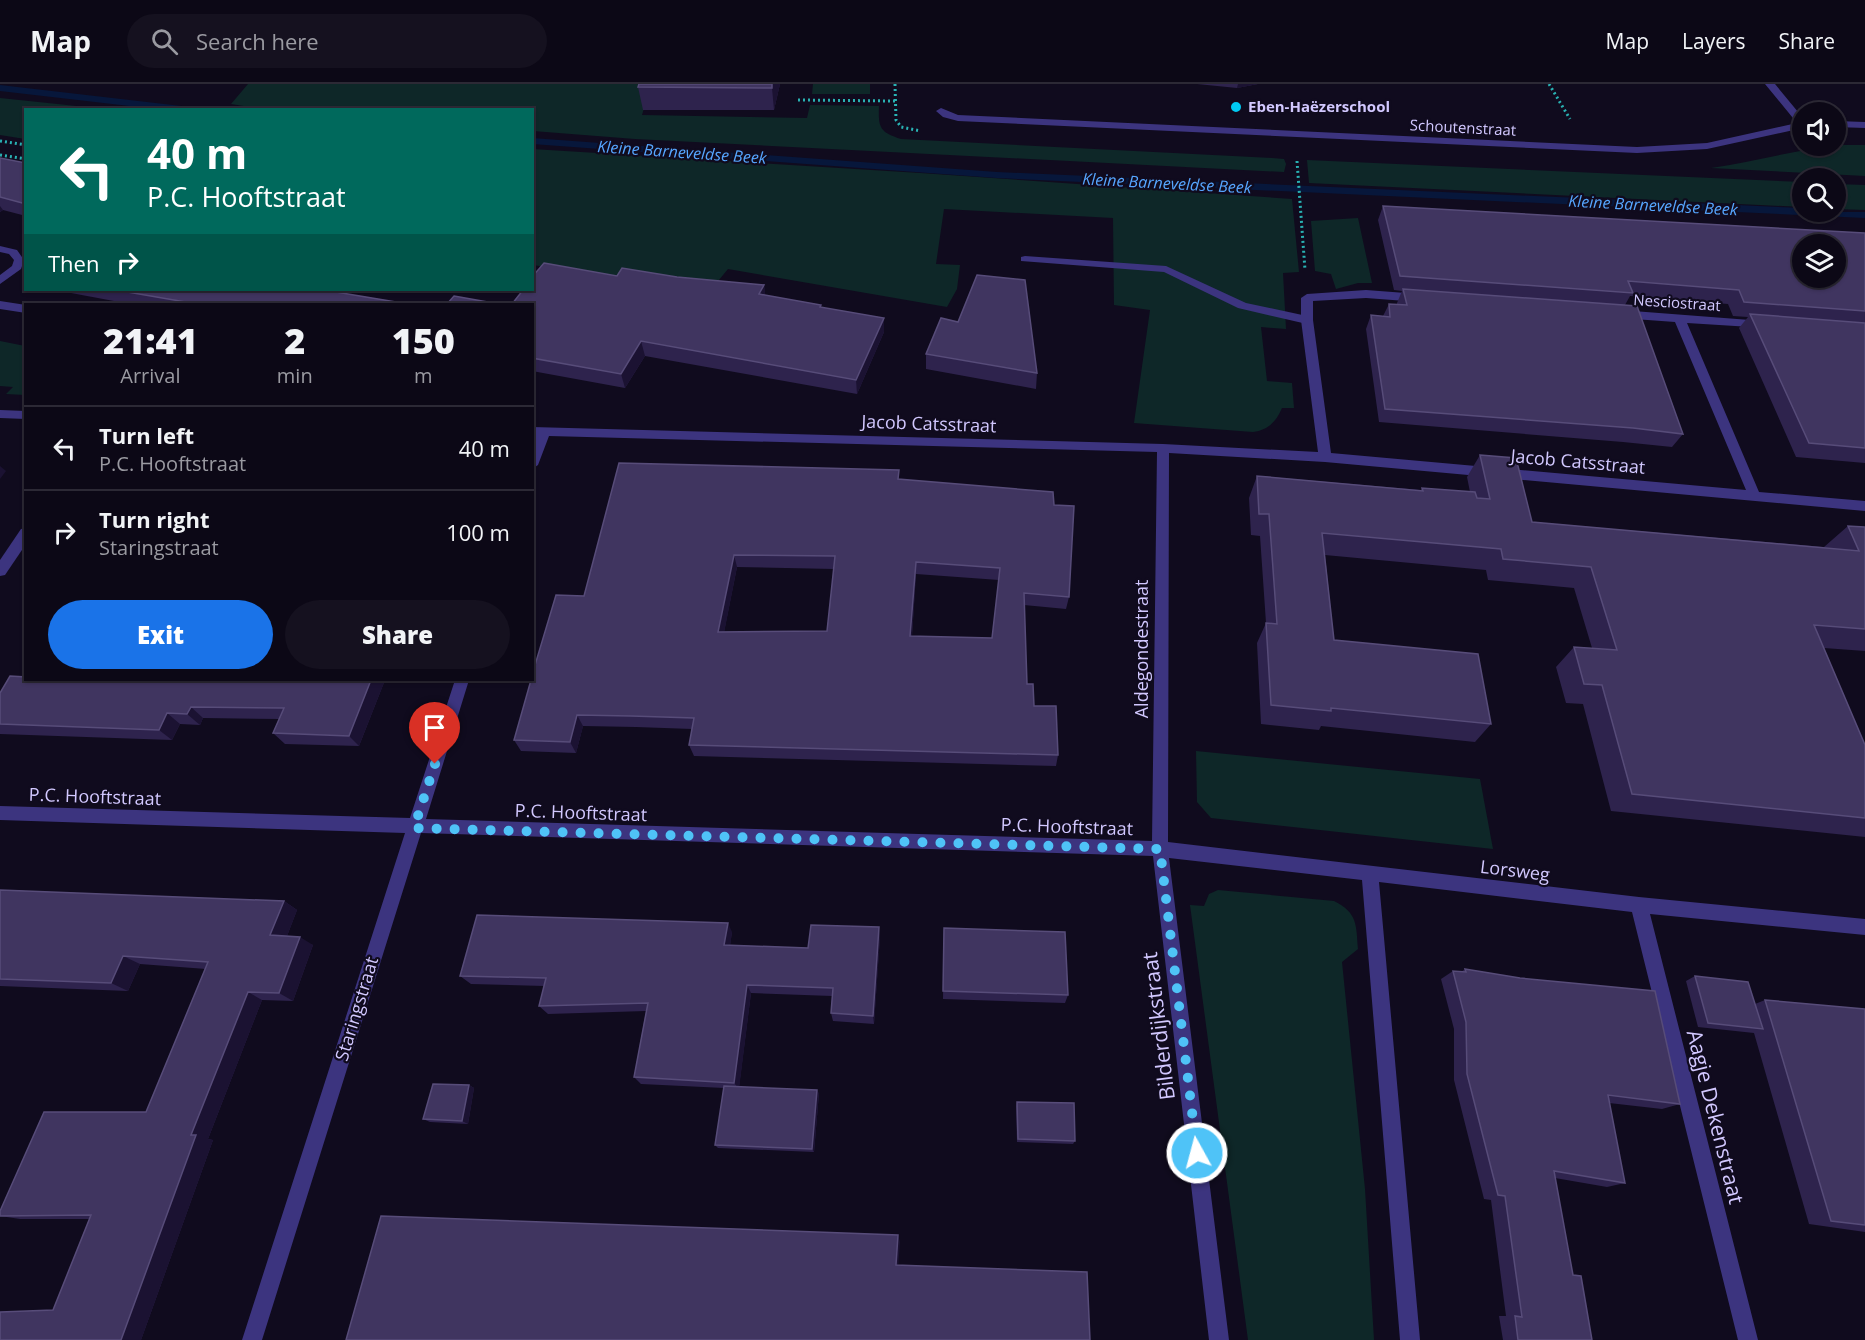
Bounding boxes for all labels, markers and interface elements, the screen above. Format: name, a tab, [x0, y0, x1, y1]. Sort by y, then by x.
search box	[127, 14, 547, 68]
text: Map	[30, 22, 91, 60]
icon: search	[148, 25, 181, 58]
text: Search here	[196, 26, 319, 56]
text: Map	[1606, 27, 1649, 55]
text: Layers	[1682, 27, 1746, 55]
text: Share	[1779, 27, 1835, 55]
place label: Eben-Haëzerschool	[1248, 96, 1390, 116]
marker: Eben-Haëzerschool	[1229, 100, 1243, 114]
map controls	[1792, 102, 1846, 288]
button: sound	[1792, 102, 1846, 156]
street label: Schoutenstraat	[1409, 114, 1517, 140]
text: 40 m	[147, 124, 247, 181]
icon: left	[48, 132, 126, 210]
water label: Kleine Barneveldse Beek	[597, 135, 768, 169]
water label: Kleine Barneveldse Beek	[1082, 168, 1253, 198]
button: search	[1792, 168, 1846, 222]
text: P.C. Hooftstraat	[147, 178, 346, 215]
water label: Kleine Barneveldse Beek	[1568, 190, 1739, 220]
button: layers	[1792, 234, 1846, 288]
icon: right	[111, 246, 144, 279]
text: Then	[48, 248, 99, 278]
street label: Nesciostraat	[1633, 289, 1721, 315]
text: 21:41	[103, 316, 198, 365]
text: 2	[284, 316, 305, 365]
text: 150	[392, 316, 455, 365]
text: Arrival	[120, 362, 181, 389]
text: min	[277, 362, 313, 389]
text: m	[414, 362, 433, 389]
street label: Jacob Catsstraat	[859, 409, 997, 437]
text: Turn left	[99, 420, 194, 450]
icon: left	[48, 432, 81, 465]
text: 40 m	[459, 433, 510, 463]
street label: Jacob Catsstraat	[1508, 443, 1646, 479]
text: P.C. Hooftstraat	[99, 450, 246, 477]
text: Turn right	[99, 504, 210, 534]
icon: right	[48, 516, 81, 549]
text: 100 m	[446, 517, 510, 547]
text: Staringstraat	[99, 534, 219, 561]
street label: Aldegondestraat	[1129, 580, 1153, 718]
button: Exit	[48, 600, 273, 669]
button: Share	[285, 600, 510, 669]
pin	[409, 702, 460, 764]
icon: arrive	[418, 711, 451, 744]
street label: P.C. Hooftstraat	[28, 782, 162, 810]
street label: P.C. Hooftstraat	[514, 798, 648, 826]
street label: P.C. Hooftstraat	[1000, 812, 1134, 840]
street label: Lorsweg	[1479, 854, 1552, 886]
street label: Bilderdijkstraat	[1135, 951, 1181, 1102]
street label: Staringstraat	[329, 954, 383, 1064]
street label: Aagje Dekenstraat	[1681, 1027, 1751, 1207]
position arrow	[1165, 1121, 1229, 1185]

